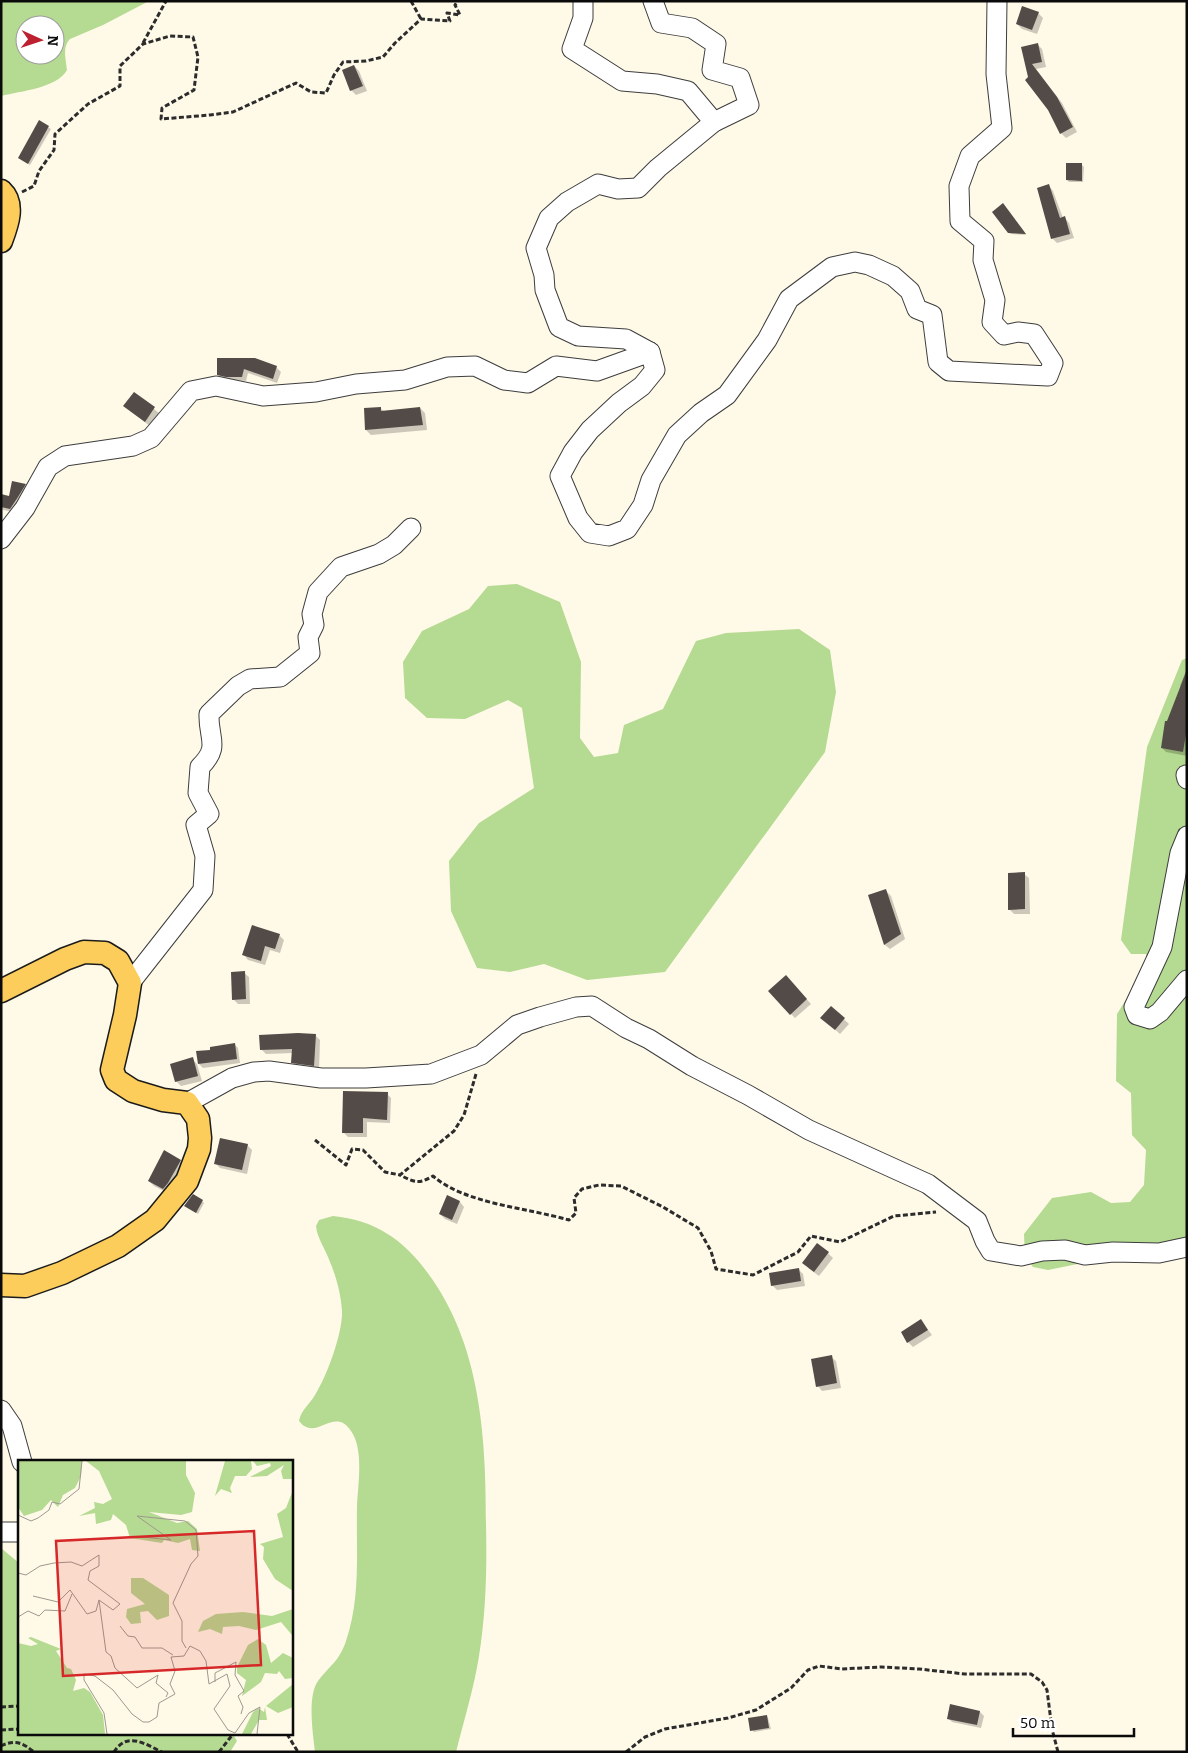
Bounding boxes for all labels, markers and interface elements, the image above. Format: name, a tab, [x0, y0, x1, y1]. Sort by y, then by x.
north arrow	[15, 15, 65, 65]
text: N	[44, 35, 61, 47]
inset map	[18, 1460, 292, 1736]
scale bar	[1013, 1706, 1134, 1738]
text: 50 m	[1020, 1714, 1056, 1732]

